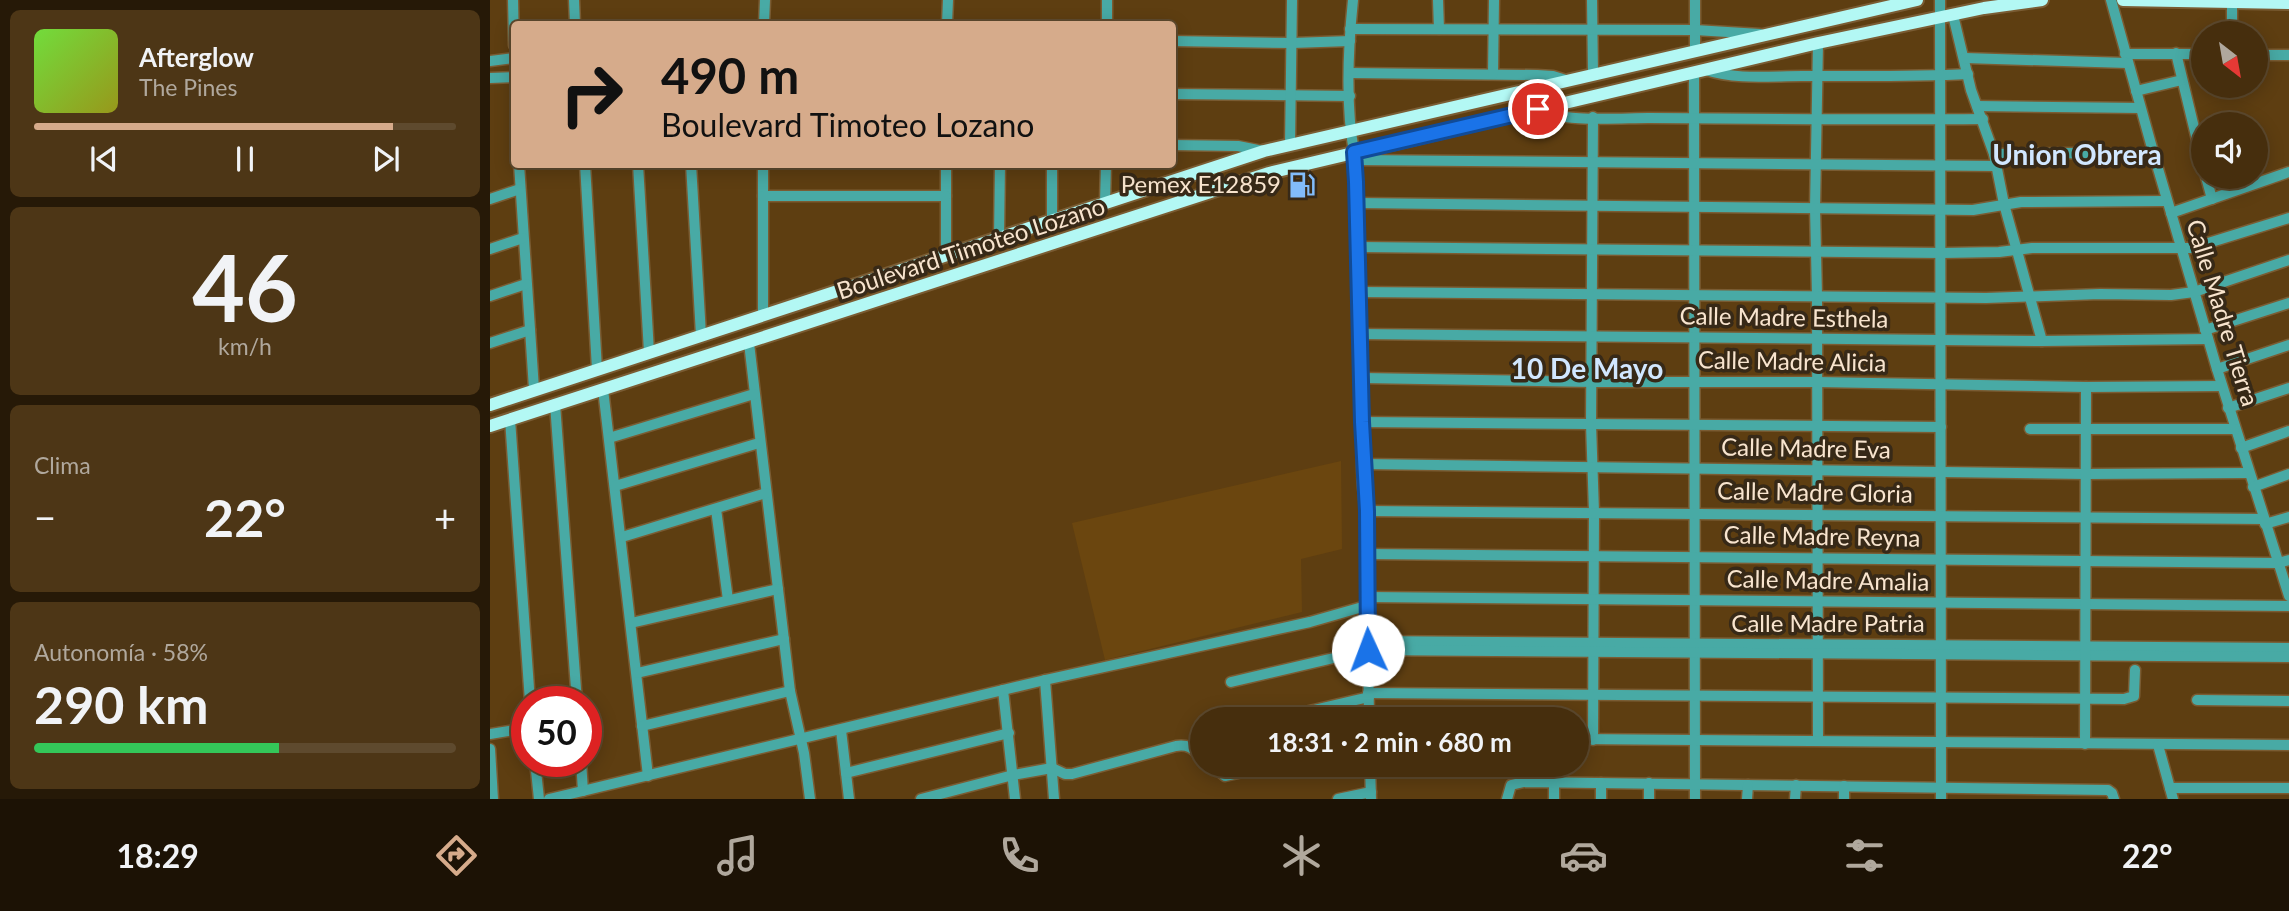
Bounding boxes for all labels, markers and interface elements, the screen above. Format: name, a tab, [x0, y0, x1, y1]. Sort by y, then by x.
north arrow	[2191, 21, 2268, 98]
map controls	[2191, 21, 2268, 189]
text: Afterglow	[139, 41, 254, 73]
text: 490 m	[661, 46, 799, 104]
icon: right	[546, 49, 637, 140]
text: The Pines	[139, 73, 237, 101]
pin	[1508, 79, 1568, 139]
icon: arrive	[1519, 90, 1557, 128]
text: Boulevard Timoteo Lozano	[661, 105, 1035, 144]
button: sound	[2191, 112, 2268, 189]
district label: Union Obrera	[1992, 137, 2162, 171]
icon: previous	[85, 140, 123, 178]
icon: pause	[226, 140, 264, 178]
icon: next	[367, 140, 405, 178]
place label: Pemex E12859	[1121, 169, 1281, 198]
fuel station icon: Pemex E12859	[1287, 170, 1317, 200]
street label: Boulevard Timoteo Lozano	[833, 190, 1108, 305]
street label: Calle Madre Tierra	[2181, 216, 2266, 409]
text: 46	[192, 232, 298, 341]
street label: Calle Madre Esthela	[1679, 300, 1889, 333]
text: km/h	[218, 332, 272, 360]
street label: Calle Madre Alicia	[1698, 344, 1886, 377]
district label: 10 De Mayo	[1511, 351, 1663, 385]
street label: Calle Madre Eva	[1721, 432, 1891, 463]
text: Clima	[34, 451, 91, 479]
street label: Calle Madre Gloria	[1717, 475, 1913, 508]
text: 22°	[204, 486, 286, 548]
text: −	[34, 494, 56, 540]
text: +	[434, 494, 456, 540]
street label: Calle Madre Reyna	[1723, 519, 1921, 552]
street label: Calle Madre Amalia	[1726, 563, 1930, 596]
street label: Calle Madre Patria	[1731, 608, 1925, 637]
position arrow	[1331, 613, 1405, 687]
text: Autonomía · 58%	[34, 638, 208, 666]
text: 290 km	[34, 673, 208, 735]
speed limit sign: 50	[511, 686, 602, 777]
text: 18:31 · 2 min · 680 m	[1267, 726, 1512, 758]
icon: directions	[432, 831, 481, 880]
icon: music	[713, 831, 762, 880]
icon: phone	[995, 831, 1044, 880]
icon: climate	[1277, 831, 1326, 880]
icon: car	[1559, 831, 1608, 880]
icon: filters	[1840, 831, 1889, 880]
text: 18:29	[116, 836, 199, 875]
text: 22°	[2122, 836, 2173, 875]

